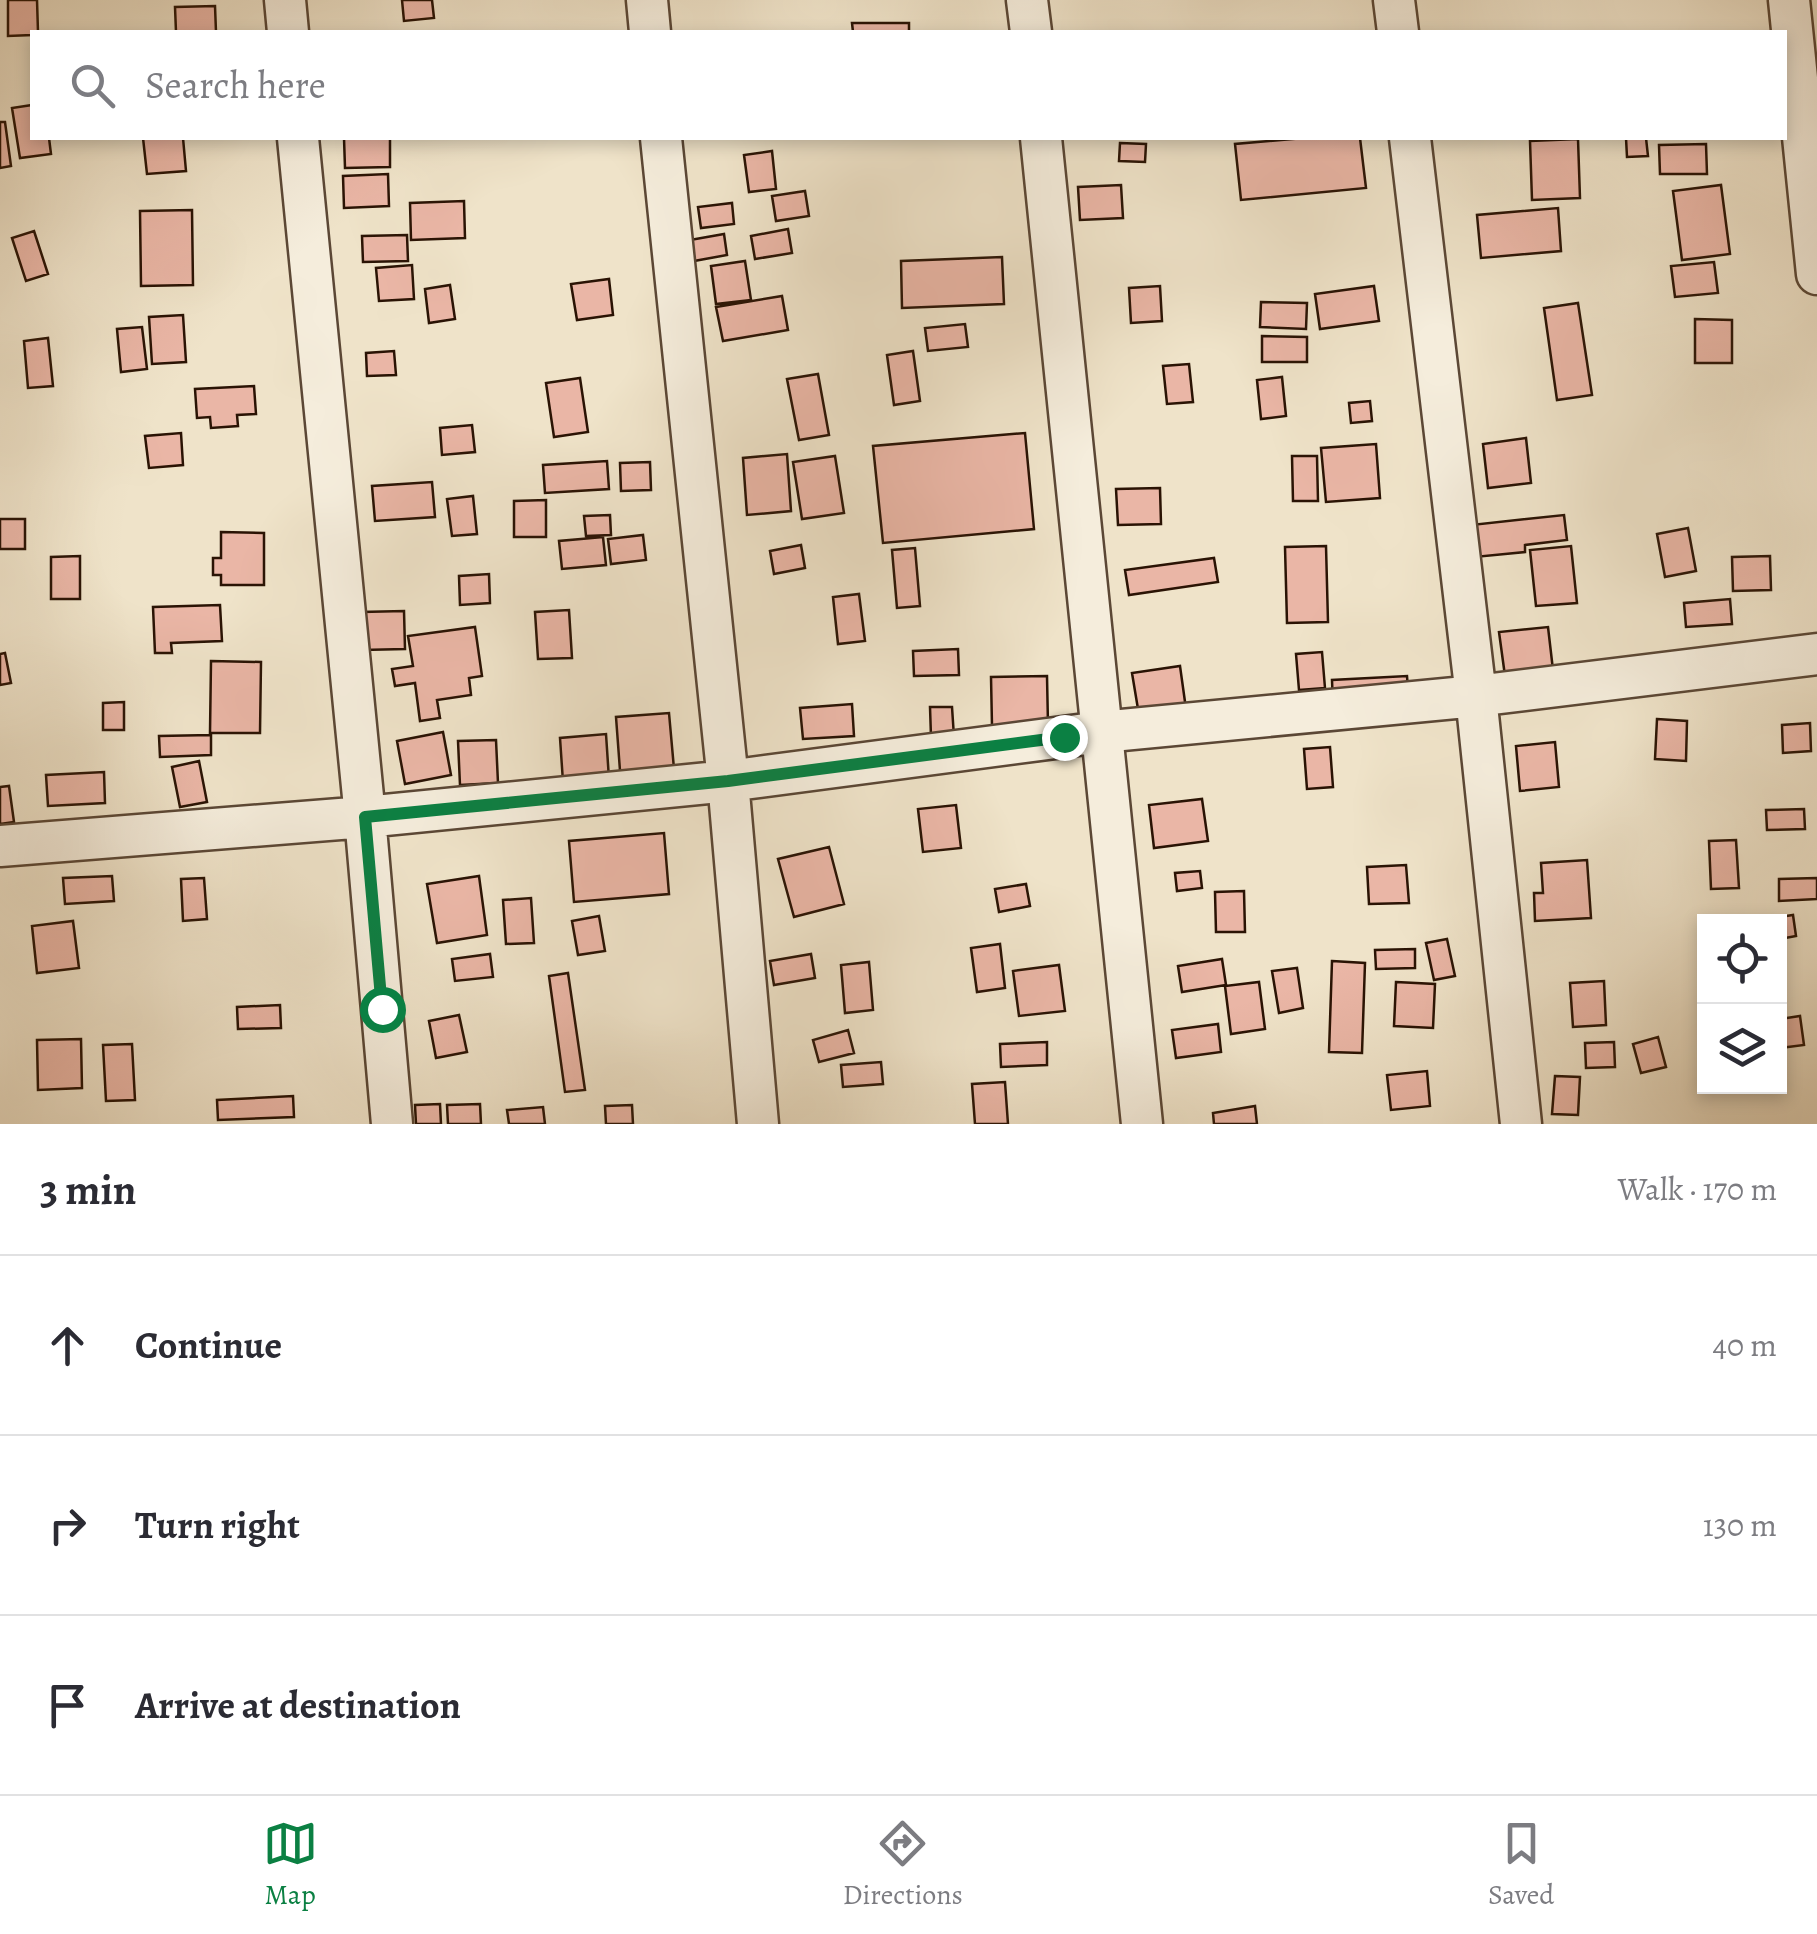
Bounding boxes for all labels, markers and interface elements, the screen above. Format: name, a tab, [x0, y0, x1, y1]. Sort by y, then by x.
search box	[30, 30, 1787, 140]
icon: search	[65, 58, 120, 113]
text: Search here	[145, 59, 326, 111]
route end	[1042, 715, 1088, 761]
map controls	[1697, 914, 1787, 1094]
button: locate	[1697, 914, 1787, 1004]
route start	[360, 987, 406, 1033]
button: layers	[1697, 1004, 1787, 1094]
text: 3 min	[40, 1161, 136, 1218]
text: Walk · 170 m	[1618, 1167, 1777, 1211]
icon: ahead	[40, 1318, 95, 1373]
text: Continue	[135, 1319, 282, 1371]
text: 40 m	[1712, 1323, 1777, 1367]
icon: right	[40, 1498, 95, 1553]
text: Turn right	[135, 1499, 300, 1551]
text: 130 m	[1703, 1503, 1777, 1547]
icon: arrive	[40, 1678, 95, 1733]
text: Arrive at destination	[135, 1679, 461, 1731]
tab: Map	[263, 1816, 318, 1914]
tab: Directions	[843, 1816, 963, 1914]
tab: Saved	[1488, 1816, 1554, 1914]

